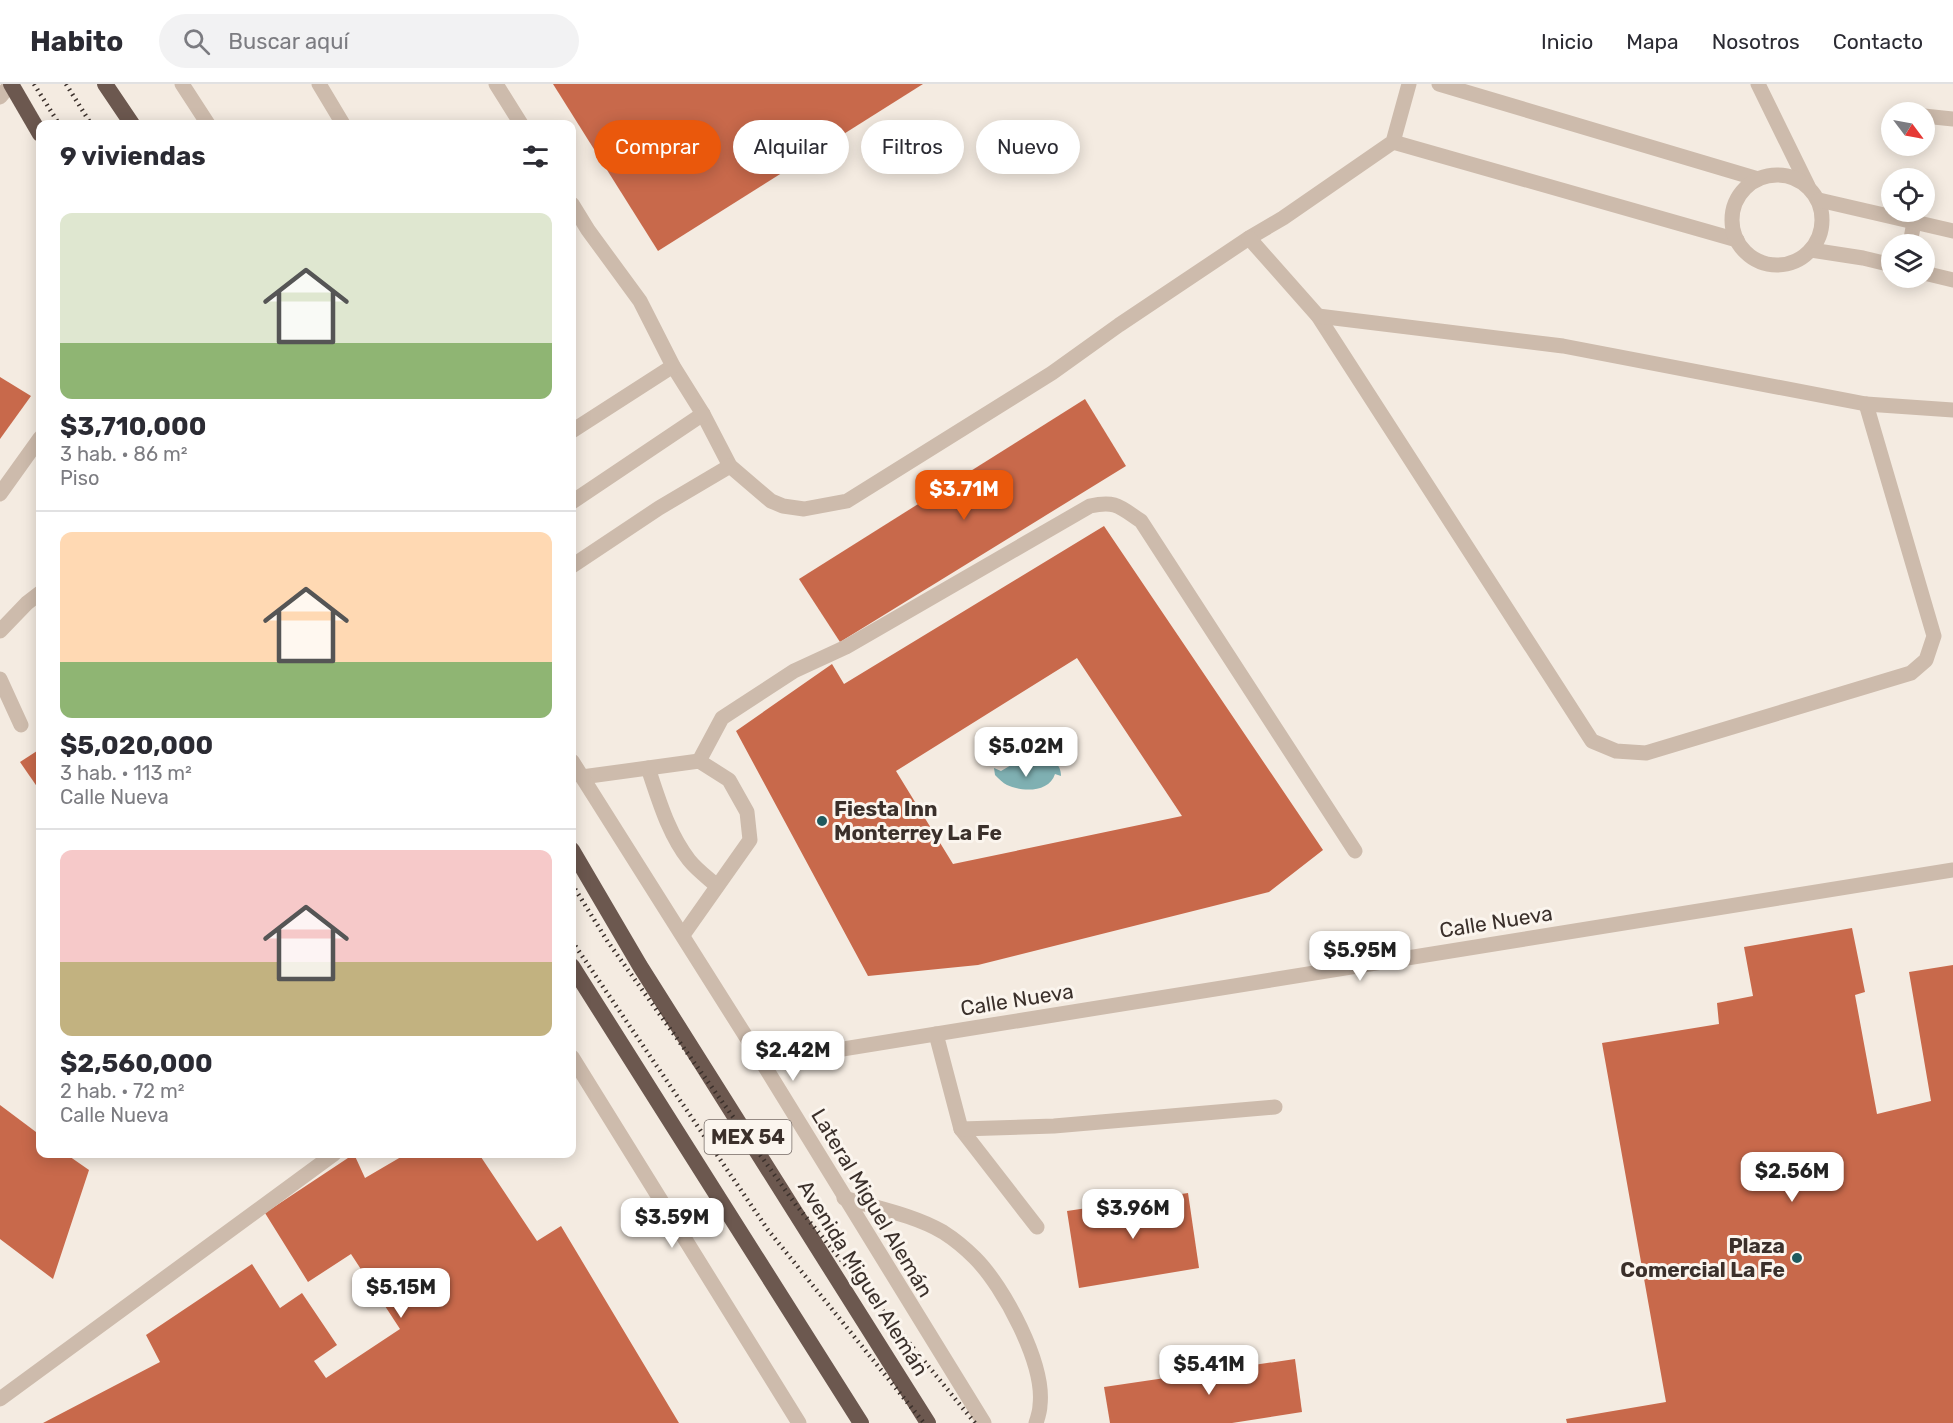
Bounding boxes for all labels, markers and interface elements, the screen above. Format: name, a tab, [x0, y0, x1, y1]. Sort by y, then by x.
search box	[159, 14, 579, 68]
text: Habito	[30, 25, 123, 58]
icon: search	[180, 25, 213, 58]
text: Buscar aquí	[228, 28, 349, 55]
text: Inicio	[1541, 29, 1593, 54]
text: Mapa	[1626, 29, 1679, 54]
text: Nosotros	[1712, 29, 1800, 54]
text: Contacto	[1833, 29, 1923, 54]
north arrow	[1881, 102, 1935, 156]
map controls	[1881, 102, 1935, 288]
chip: Comprar	[594, 120, 721, 174]
chip: Alquilar	[733, 120, 849, 174]
chip: Filtros	[861, 120, 964, 174]
chip: Nuevo	[976, 120, 1080, 174]
icon: filters	[519, 140, 552, 173]
text: 9 viviendas	[60, 141, 206, 172]
button: locate	[1881, 168, 1935, 222]
button: layers	[1881, 234, 1935, 288]
icon: home	[252, 252, 360, 360]
text: $3,710,000	[60, 411, 206, 442]
text: 3 hab. · 86 m²	[60, 442, 188, 466]
text: Piso	[60, 466, 99, 490]
pin: $3.71M	[915, 470, 1013, 521]
text: $3.71M	[929, 477, 999, 501]
icon: home	[252, 571, 360, 679]
pin: $5.02M	[977, 727, 1075, 778]
text: $5,020,000	[60, 730, 213, 761]
text: $5.02M	[989, 734, 1063, 758]
text: 3 hab. · 113 m²	[60, 761, 192, 785]
text: Calle Nueva	[60, 785, 169, 809]
place label: Fiesta Inn Monterrey La Fe	[834, 796, 1002, 845]
marker: Fiesta Inn Monterrey La Fe	[815, 814, 829, 828]
icon: home	[252, 889, 360, 997]
street label: Calle Nueva	[1438, 900, 1554, 943]
pin: $5.95M	[1311, 931, 1409, 982]
text: $5.95M	[1323, 938, 1397, 962]
street label: Calle Nueva	[959, 978, 1075, 1021]
pin: $2.42M	[744, 1031, 842, 1082]
text: $2.42M	[755, 1038, 831, 1062]
text: $2,560,000	[60, 1048, 213, 1079]
text: 2 hab. · 72 m²	[60, 1079, 185, 1103]
text: Calle Nueva	[60, 1103, 169, 1127]
street label: Lateral Miguel Alemán	[806, 1104, 939, 1301]
road number: MEX 54	[704, 1120, 792, 1154]
pin: $2.56M	[1743, 1152, 1841, 1203]
text: $2.56M	[1755, 1159, 1829, 1183]
street label: Avenida Miguel Alemán	[793, 1175, 934, 1380]
pin: $3.96M	[1084, 1189, 1182, 1240]
text: $3.96M	[1096, 1196, 1170, 1220]
pin: $3.59M	[623, 1198, 721, 1249]
text: $3.59M	[635, 1205, 709, 1229]
place label: Plaza Comercial La Fe	[1620, 1233, 1785, 1282]
marker: Plaza Comercial La Fe	[1790, 1251, 1804, 1265]
pin: $5.15M	[352, 1268, 450, 1319]
text: $5.15M	[366, 1275, 436, 1299]
pin: $5.41M	[1160, 1345, 1258, 1396]
text: $5.41M	[1173, 1352, 1245, 1376]

